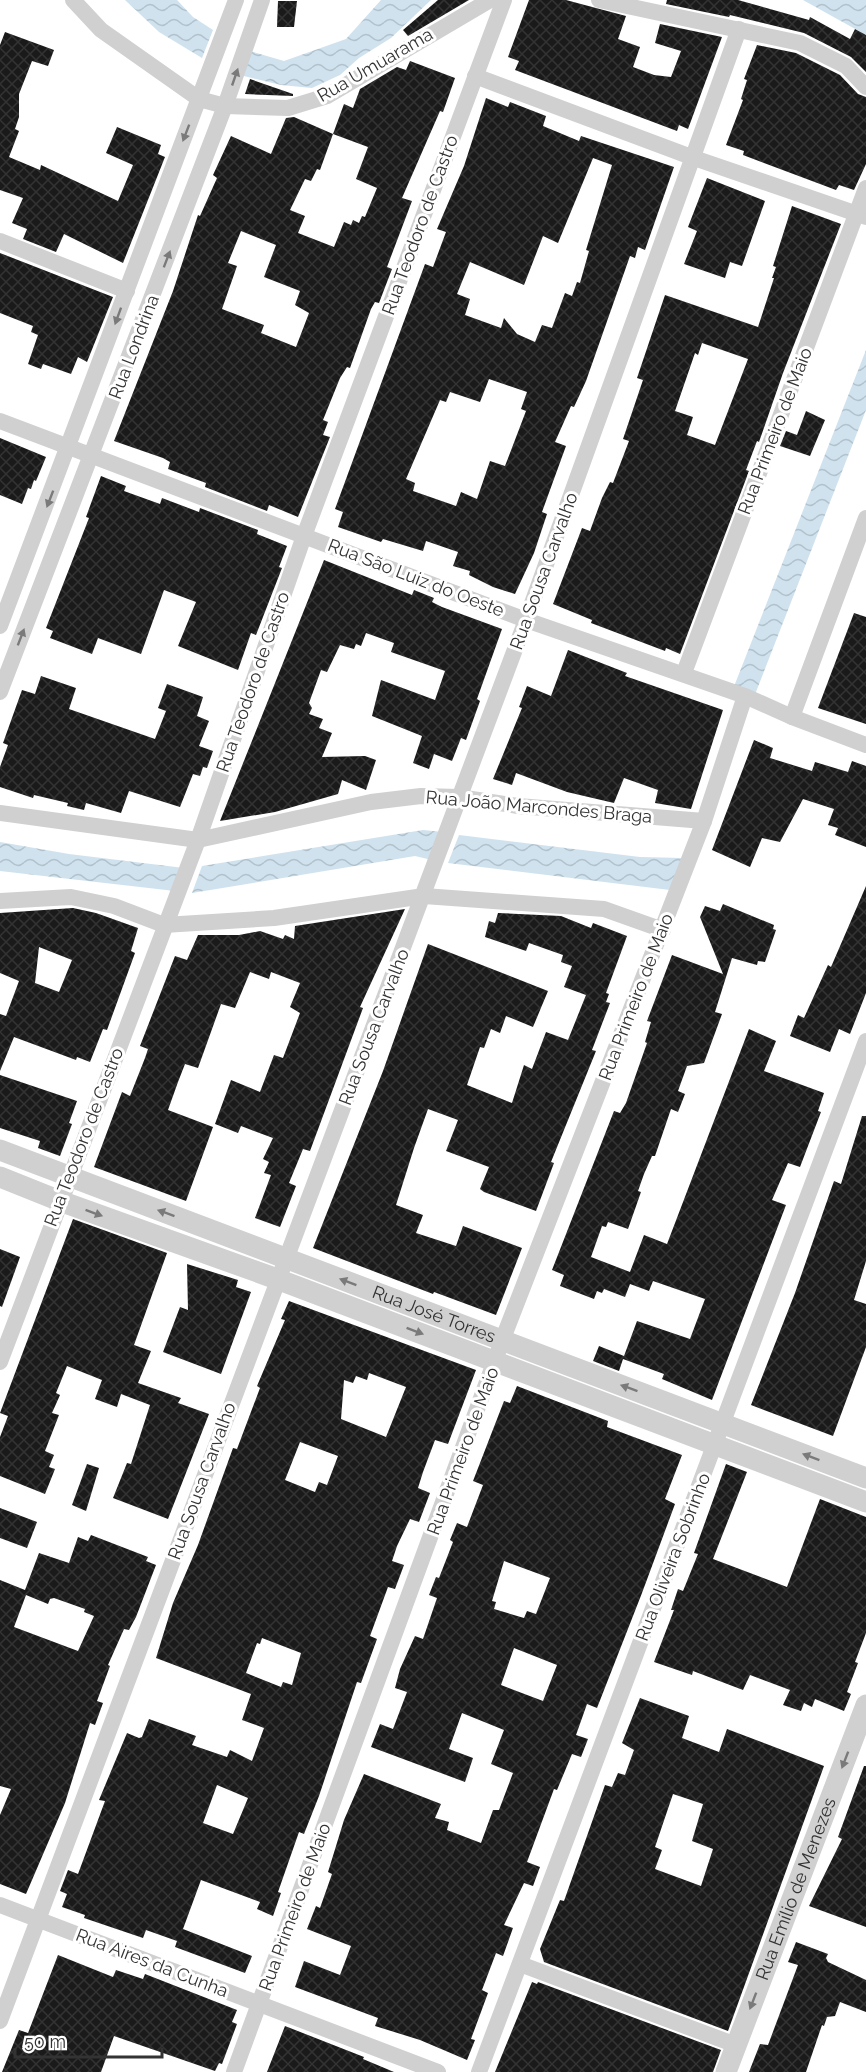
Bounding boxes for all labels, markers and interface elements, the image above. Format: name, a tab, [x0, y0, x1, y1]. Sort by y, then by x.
street label: Rua Umuarama	[313, 23, 436, 106]
one-way arrow	[231, 67, 241, 85]
one-way arrow	[180, 125, 190, 143]
street label: Rua Teodoro de Castro	[377, 132, 462, 318]
one-way arrow	[163, 250, 172, 268]
street label: Rua Londrina	[104, 292, 163, 402]
one-way arrow	[112, 307, 122, 325]
street label: Rua Primeiro de Maio	[733, 344, 816, 517]
street label: Rua Sousa Carvalho	[505, 489, 582, 652]
one-way arrow	[44, 490, 54, 508]
street label: Rua São Luiz do Oeste	[325, 534, 508, 621]
street label: Rua Teodoro de Castro	[212, 588, 293, 775]
one-way arrow	[17, 628, 26, 646]
street label: Rua João Marcondes Braga	[425, 786, 653, 827]
street label: Rua Primeiro de Maio	[594, 910, 677, 1083]
street label: Rua Sousa Carvalho	[334, 945, 413, 1108]
street label: Rua Teodoro de Castro	[40, 1044, 127, 1229]
one-way arrow	[157, 1208, 175, 1217]
one-way arrow	[85, 1209, 103, 1219]
one-way arrow	[339, 1277, 357, 1287]
street label: Rua José Torres	[370, 1281, 499, 1347]
one-way arrow	[406, 1326, 424, 1336]
street label: Rua Primeiro de Maio	[422, 1364, 503, 1538]
one-way arrow	[620, 1383, 638, 1393]
street label: Rua Sousa Carvalho	[163, 1399, 240, 1562]
one-way arrow	[802, 1452, 820, 1461]
street label: Rua Oliveira Sobrinho	[631, 1470, 714, 1644]
one-way arrow	[840, 1751, 849, 1769]
street label: Rua Emílio de Menezes	[751, 1794, 840, 1983]
street label: Rua Primeiro de Maio	[254, 1820, 335, 1994]
street label: Rua Aires da Cunha	[73, 1924, 231, 2001]
one-way arrow	[748, 1992, 757, 2010]
scale bar	[15, 2021, 162, 2059]
text: 50 m	[24, 2031, 66, 2052]

